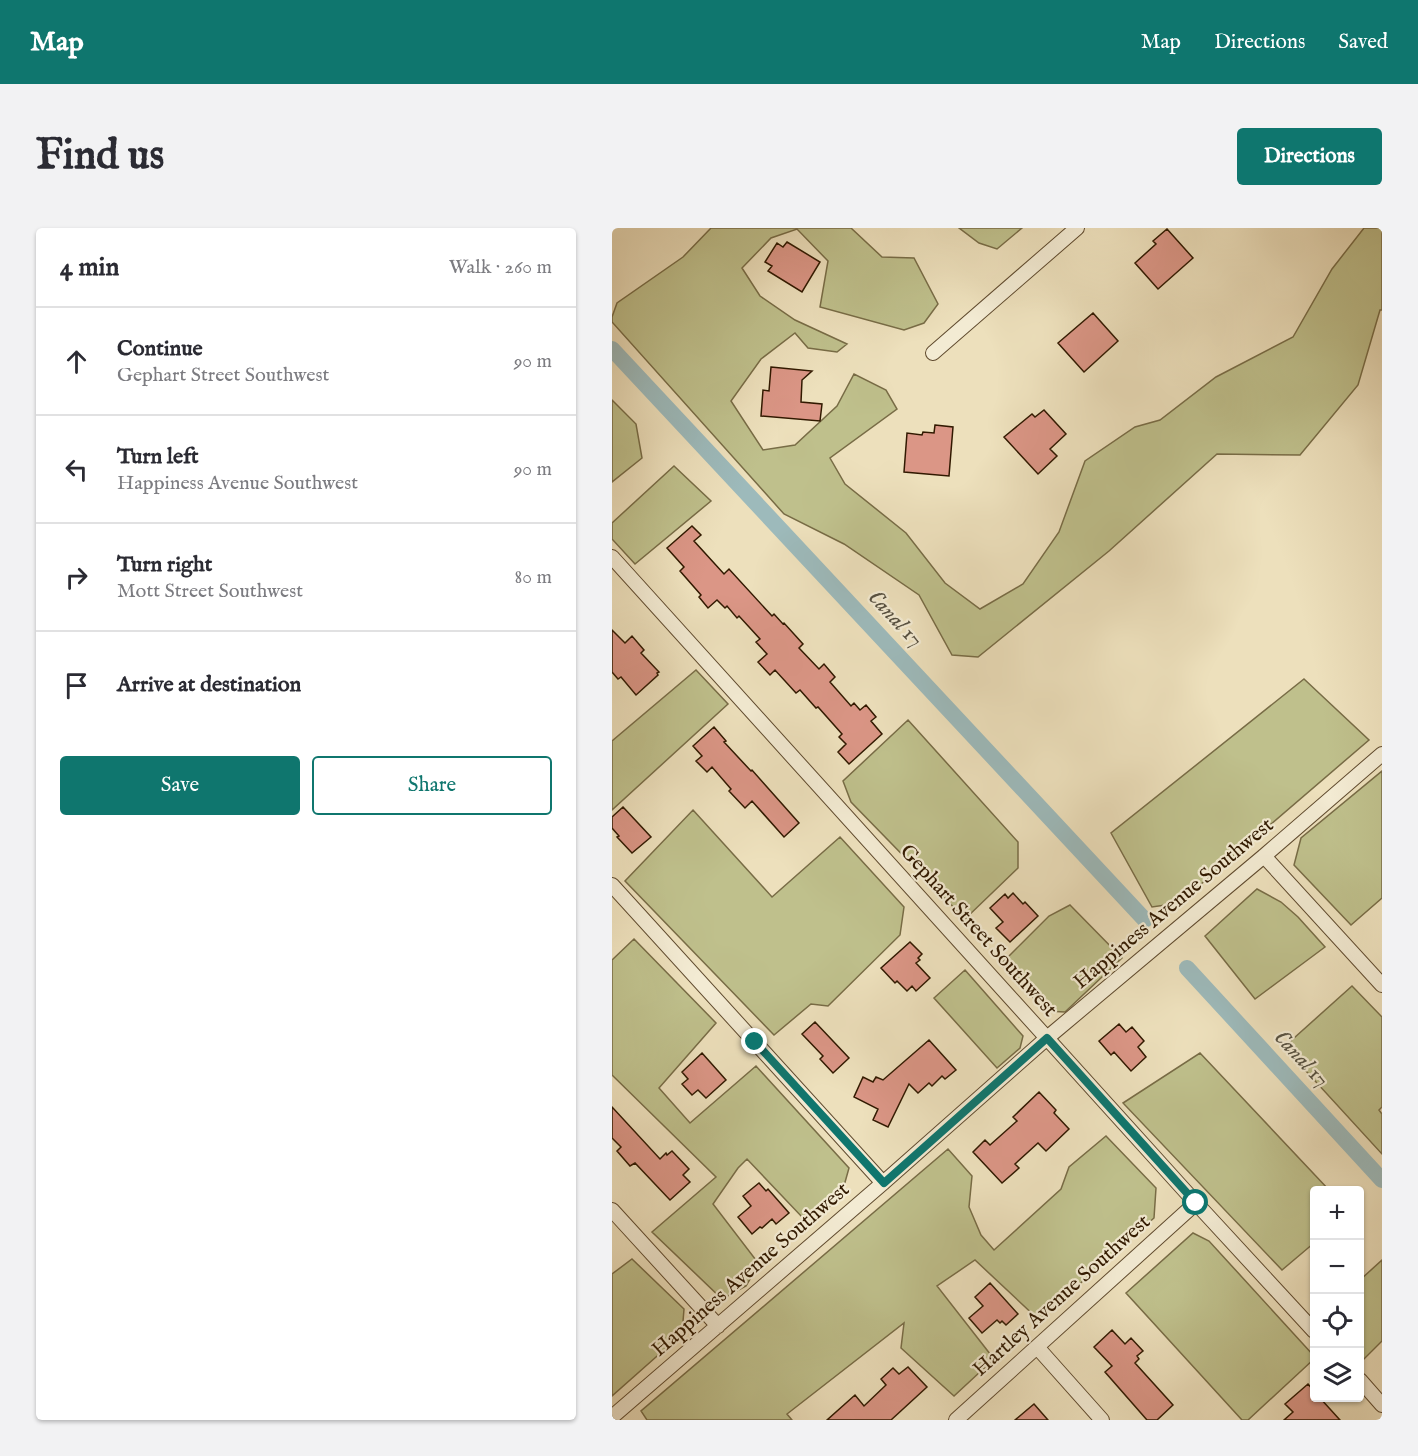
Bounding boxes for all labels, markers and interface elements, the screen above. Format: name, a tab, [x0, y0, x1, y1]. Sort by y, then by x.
text: Map	[30, 25, 84, 60]
text: Map	[1141, 29, 1181, 56]
text: Directions	[1214, 29, 1305, 56]
text: Saved	[1338, 29, 1388, 56]
button: Directions	[1237, 128, 1382, 185]
text: Find us	[36, 130, 164, 183]
text: 4 min	[60, 251, 119, 284]
text: Walk · 260 m	[449, 255, 552, 280]
text: Continue	[117, 335, 203, 363]
icon: ahead	[60, 345, 93, 378]
text: 90 m	[514, 349, 552, 374]
text: Gephart Street Southwest	[117, 363, 329, 388]
text: Turn left	[117, 443, 199, 471]
icon: left	[60, 453, 93, 486]
text: 90 m	[514, 457, 552, 482]
text: Happiness Avenue Southwest	[117, 471, 358, 496]
text: Turn right	[117, 551, 212, 579]
icon: right	[60, 561, 93, 594]
text: 80 m	[515, 565, 552, 590]
text: Mott Street Southwest	[117, 579, 303, 604]
water label: Canal 17	[861, 584, 929, 654]
icon: arrive	[60, 669, 93, 702]
text: Arrive at destination	[117, 671, 301, 699]
button: Save	[60, 756, 300, 815]
button: Share	[312, 756, 552, 815]
street label: Happiness Avenue Southwest	[1068, 812, 1280, 996]
street label: Gephart Street Southwest	[893, 839, 1063, 1023]
water label: Canal 17	[1267, 1024, 1335, 1094]
route end	[741, 1028, 767, 1054]
street label: Happiness Avenue Southwest	[647, 1177, 855, 1363]
map controls	[1310, 1186, 1364, 1402]
button: +	[1310, 1186, 1364, 1240]
route start	[1182, 1189, 1208, 1215]
street label: Hartley Avenue Southwest	[968, 1209, 1156, 1383]
button: −	[1310, 1240, 1364, 1294]
button: locate	[1310, 1294, 1364, 1348]
button: layers	[1310, 1348, 1364, 1402]

